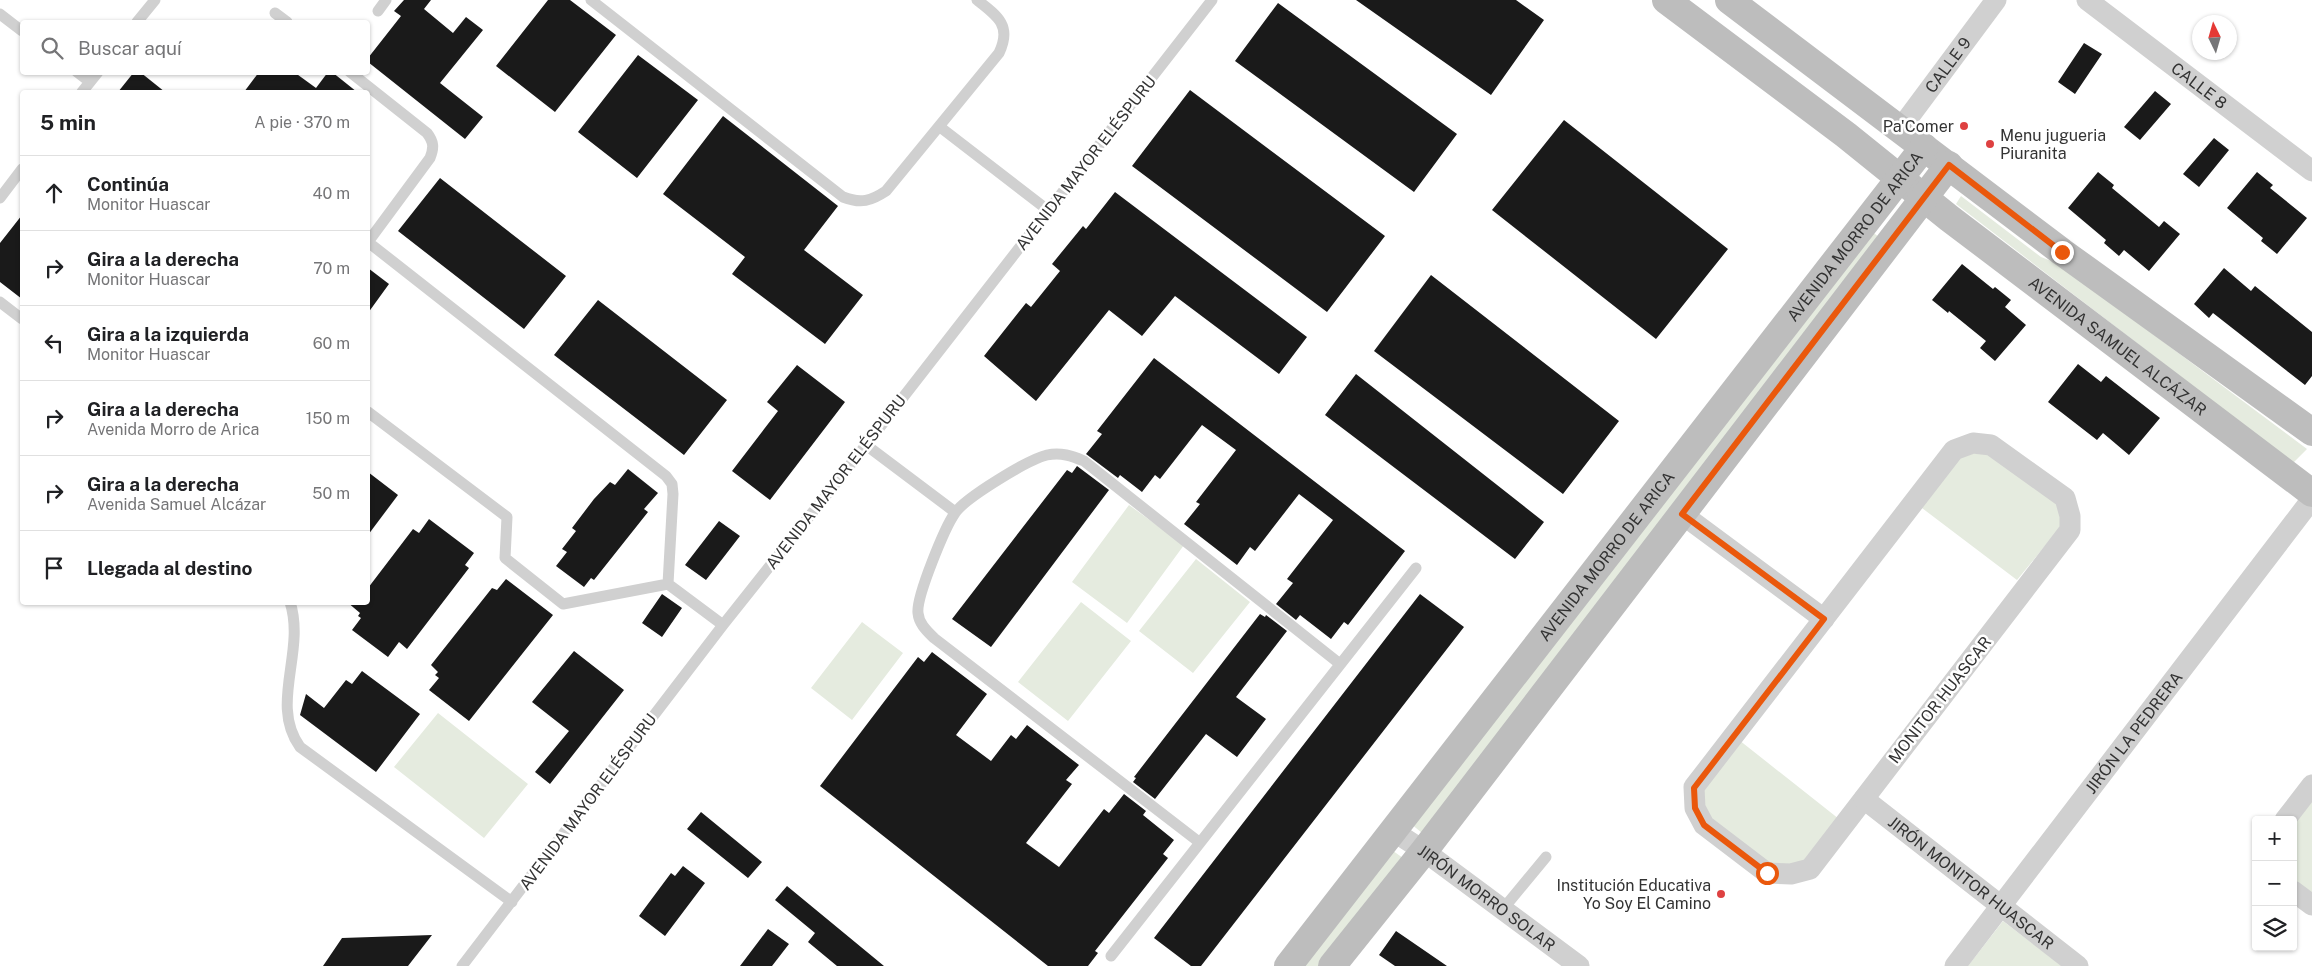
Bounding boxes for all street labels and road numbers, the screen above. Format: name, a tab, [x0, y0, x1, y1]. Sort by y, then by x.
street label: CALLE 9	[1921, 33, 1975, 96]
street label: CALLE 8	[2168, 58, 2231, 113]
street label: AVENIDA MAYOR ELÉSPURU	[1011, 71, 1160, 254]
street label: AVENIDA MORRO DE ARICA	[1783, 148, 1927, 325]
street label: AVENIDA SAMUEL ALCÁZAR	[2025, 272, 2210, 419]
street label: AVENIDA MAYOR ELÉSPURU	[761, 390, 910, 573]
street label: AVENIDA MORRO DE ARICA	[1534, 467, 1678, 645]
street label: MONITOR HUASCAR	[1885, 633, 1995, 767]
street label: JIRÓN LA PEDRERA	[2081, 668, 2186, 797]
street label: AVENIDA MAYOR ELÉSPURU	[515, 709, 661, 894]
street label: JIRÓN MONITOR HUASCAR	[1885, 812, 2058, 953]
street label: JIRÓN MORRO SOLAR	[1415, 840, 1559, 955]

